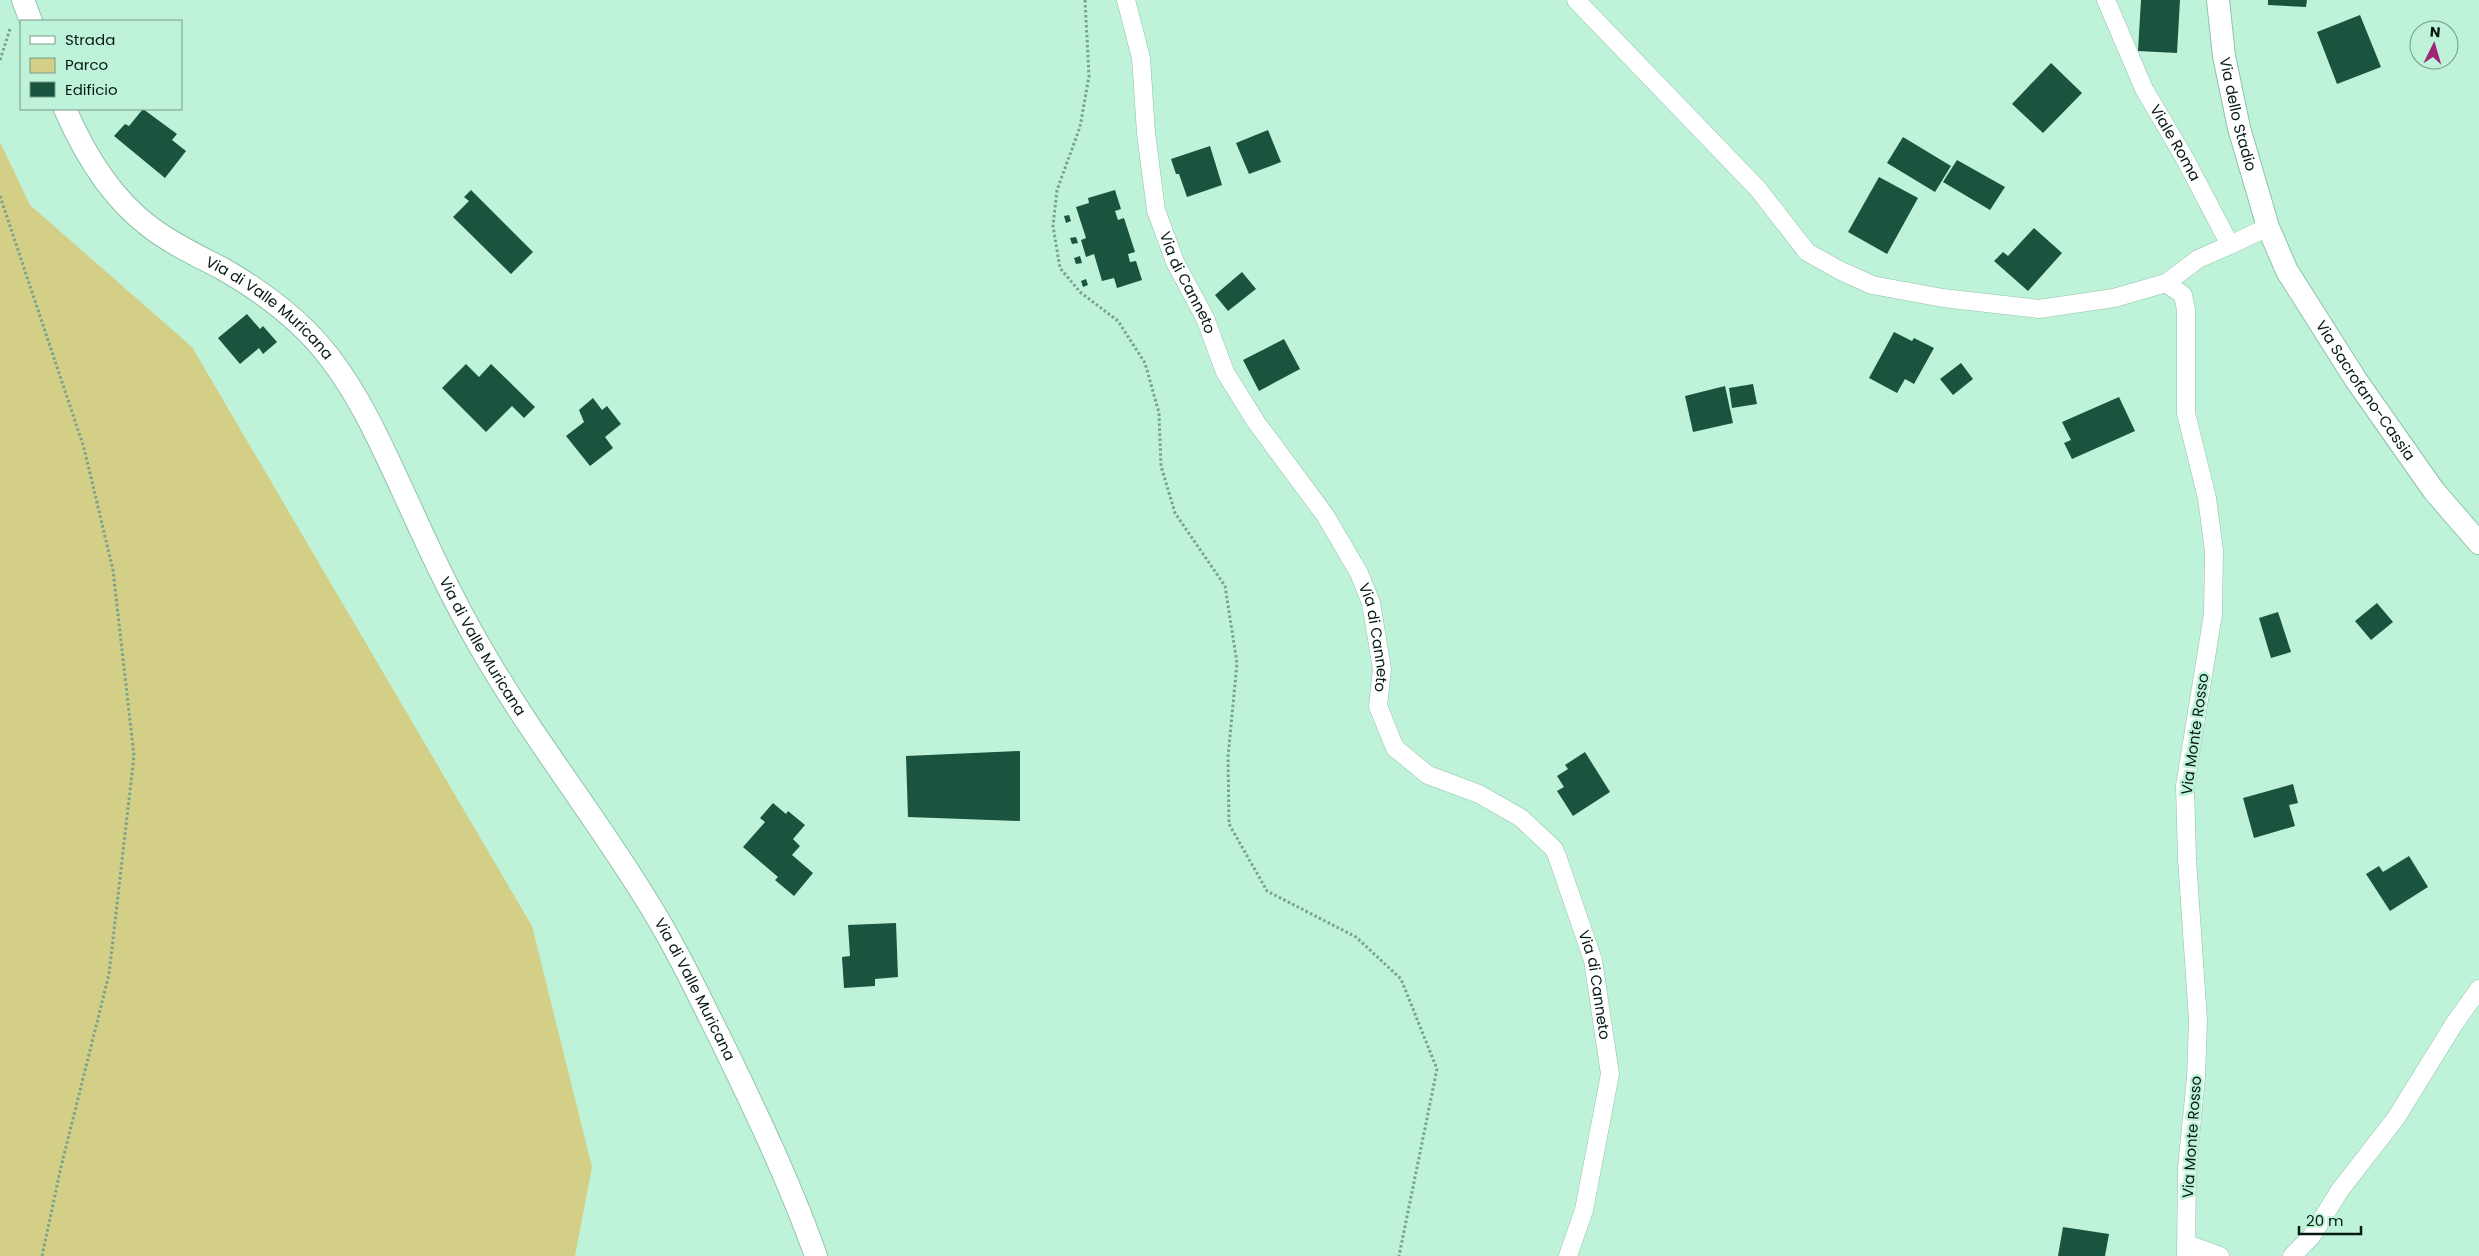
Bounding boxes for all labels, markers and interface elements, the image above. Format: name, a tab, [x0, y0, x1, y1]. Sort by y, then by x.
legend	[20, 20, 182, 110]
north arrow	[2409, 20, 2459, 70]
text: N	[2429, 22, 2441, 42]
text: Strada	[65, 29, 115, 50]
text: Parco	[65, 54, 108, 75]
street label: Via dello Stadio	[2215, 55, 2262, 173]
text: Edificio	[65, 79, 118, 100]
street label: Viale Roma	[2145, 100, 2206, 185]
street label: Via di Canneto	[1155, 228, 1221, 336]
street label: Via di Valle Muricana	[202, 251, 338, 364]
street label: Via Sacrofano-Cassia	[2311, 316, 2421, 465]
street label: Via di Valle Muricana	[434, 573, 531, 720]
street label: Via di Canneto	[1354, 579, 1393, 693]
street label: Via Monte Rosso	[2176, 672, 2213, 796]
street label: Via di Valle Muricana	[650, 914, 740, 1064]
street label: Via di Canneto	[1573, 927, 1616, 1041]
street label: Via Monte Rosso	[2177, 1075, 2206, 1199]
scale bar	[2299, 1204, 2362, 1236]
text: 20 m	[2306, 1210, 2344, 1231]

